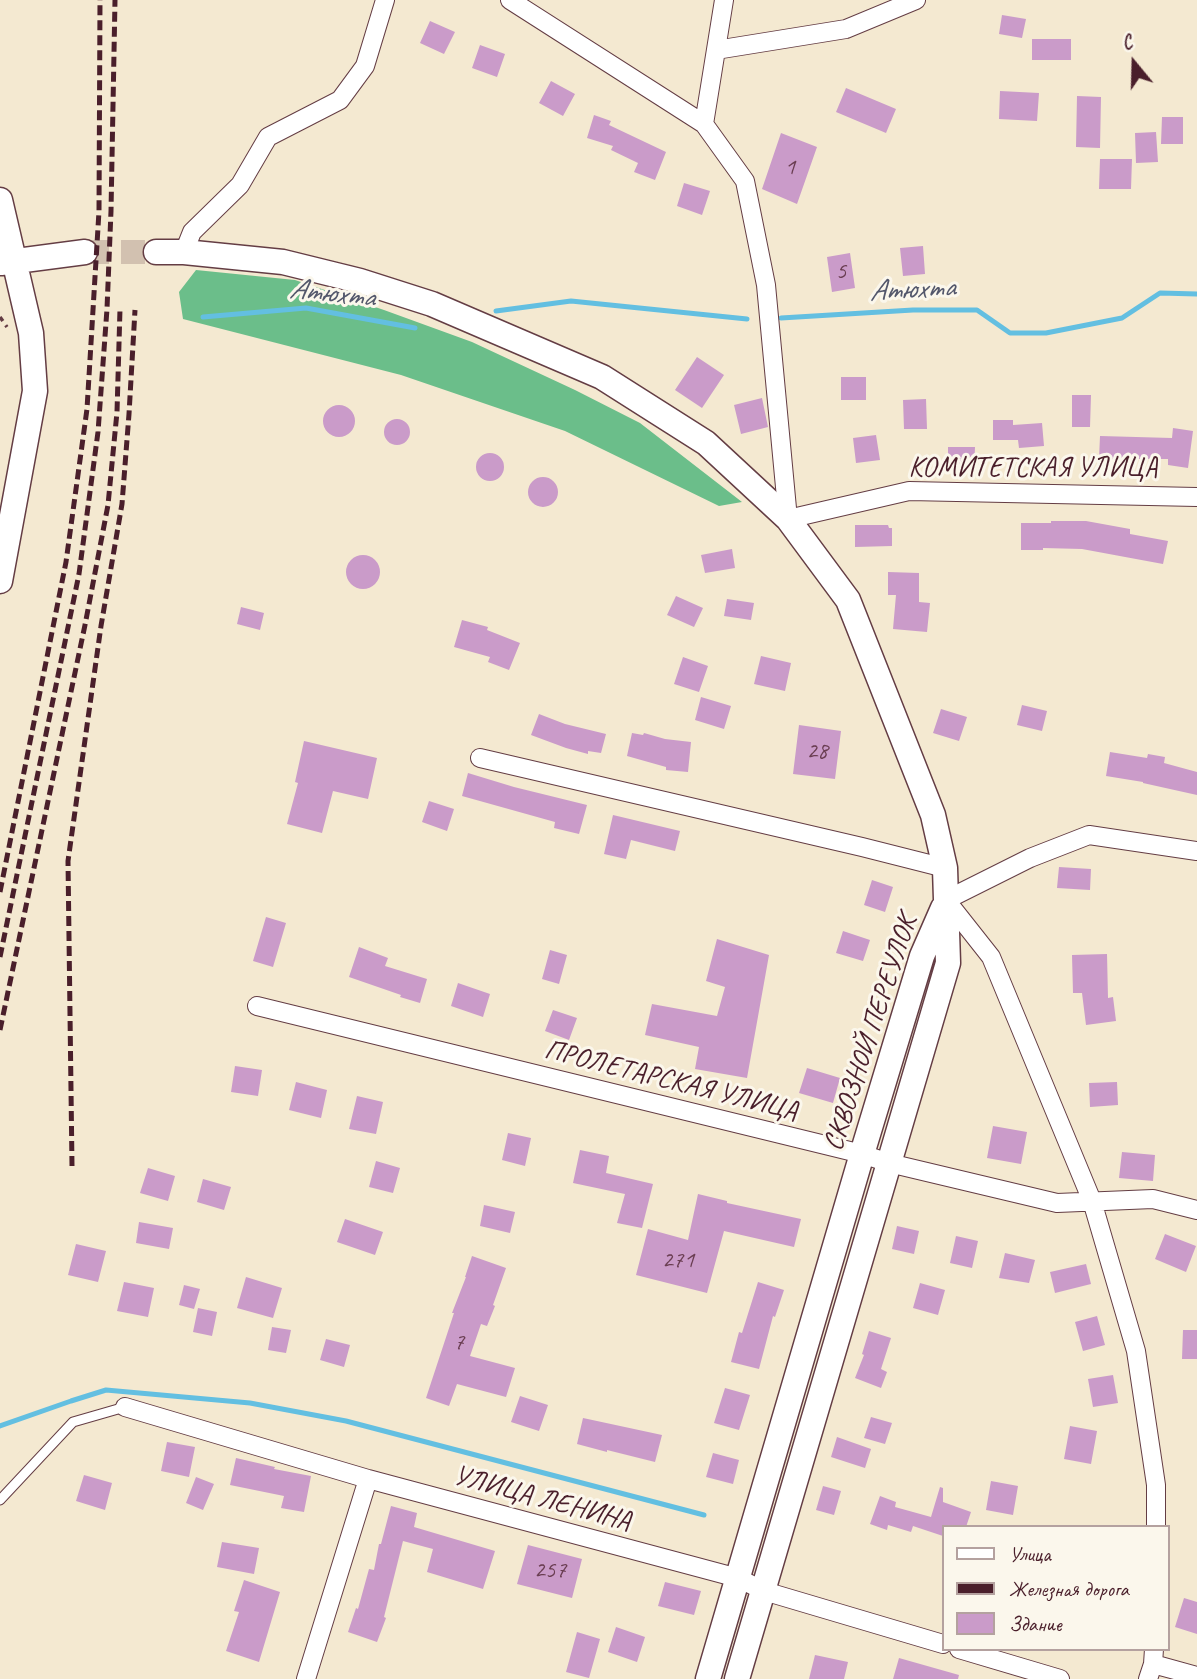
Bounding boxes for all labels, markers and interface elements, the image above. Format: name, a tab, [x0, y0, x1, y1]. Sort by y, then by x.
north arrow	[1099, 28, 1169, 98]
text: С	[1119, 30, 1135, 56]
house number: 1	[785, 154, 795, 182]
house number: 5	[836, 258, 846, 286]
water label: Атюхта	[868, 270, 956, 310]
water label: Атюхта	[288, 272, 376, 316]
street label: КОМИТЕТСКАЯ УЛИЦА	[908, 452, 1158, 486]
house number: 28	[806, 738, 828, 766]
street label: СКВОЗНОЙ ПЕРЕУЛОК	[817, 911, 925, 1155]
street label: ПРОЛЕТАРСКАЯ УЛИЦА	[541, 1033, 801, 1129]
house number: 271	[662, 1247, 694, 1275]
house number: 7	[454, 1329, 464, 1357]
street label: УЛИЦА ЛЕНИНА	[449, 1459, 635, 1539]
legend	[942, 1525, 1169, 1651]
text: Улица	[1009, 1541, 1051, 1567]
house number: 257	[534, 1557, 566, 1585]
text: Железная дорога	[1009, 1576, 1129, 1602]
text: Здание	[1009, 1611, 1062, 1637]

